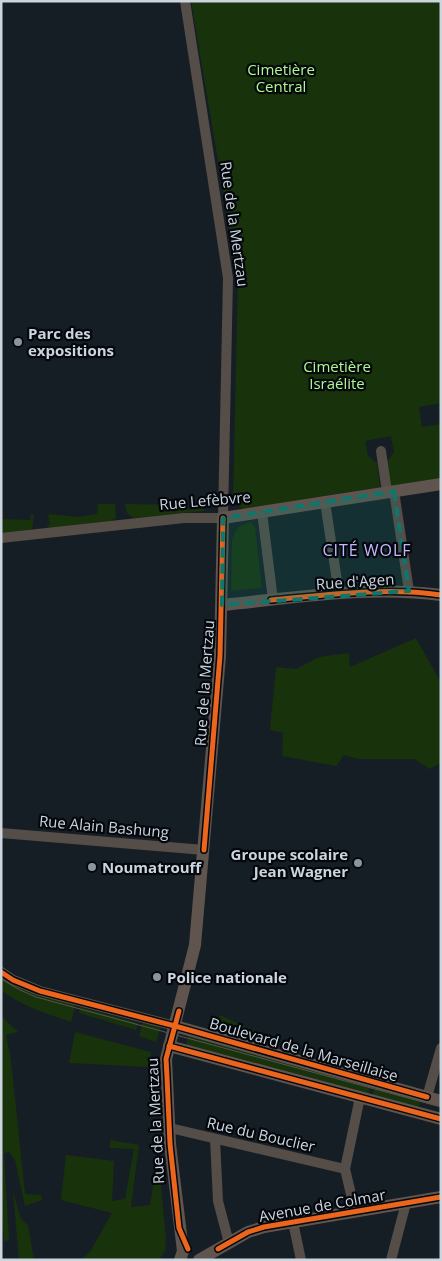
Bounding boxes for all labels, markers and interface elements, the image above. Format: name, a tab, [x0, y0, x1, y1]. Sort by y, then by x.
park label: Cimetière Central	[247, 59, 315, 96]
street label: Rue de la Mertzau	[216, 160, 254, 288]
place label: Parc des expositions	[28, 323, 114, 360]
marker: Parc des expositions	[12, 336, 24, 348]
park label: Cimetière Israélite	[303, 356, 371, 393]
street label: Rue Lefèbvre	[158, 486, 252, 514]
district label: CITÉ WOLF	[322, 539, 412, 561]
street label: Rue d'Agen	[315, 568, 395, 594]
street label: Rue de la Mertzau	[190, 619, 218, 747]
street label: Rue Alain Bashung	[38, 810, 170, 842]
place label: Groupe scolaire Jean Wagner	[231, 844, 348, 881]
place label: Noumatrouff	[102, 857, 203, 877]
marker: Groupe scolaire Jean Wagner	[352, 857, 364, 869]
marker: Noumatrouff	[86, 861, 98, 873]
place label: Police nationale	[167, 967, 287, 987]
marker: Police nationale	[151, 971, 163, 983]
street label: Boulevard de la Marseillaise	[207, 1012, 401, 1086]
street label: Rue de la Mertzau	[142, 1057, 168, 1185]
street label: Rue du Bouclier	[205, 1112, 317, 1156]
street label: Avenue de Colmar	[257, 1184, 387, 1226]

